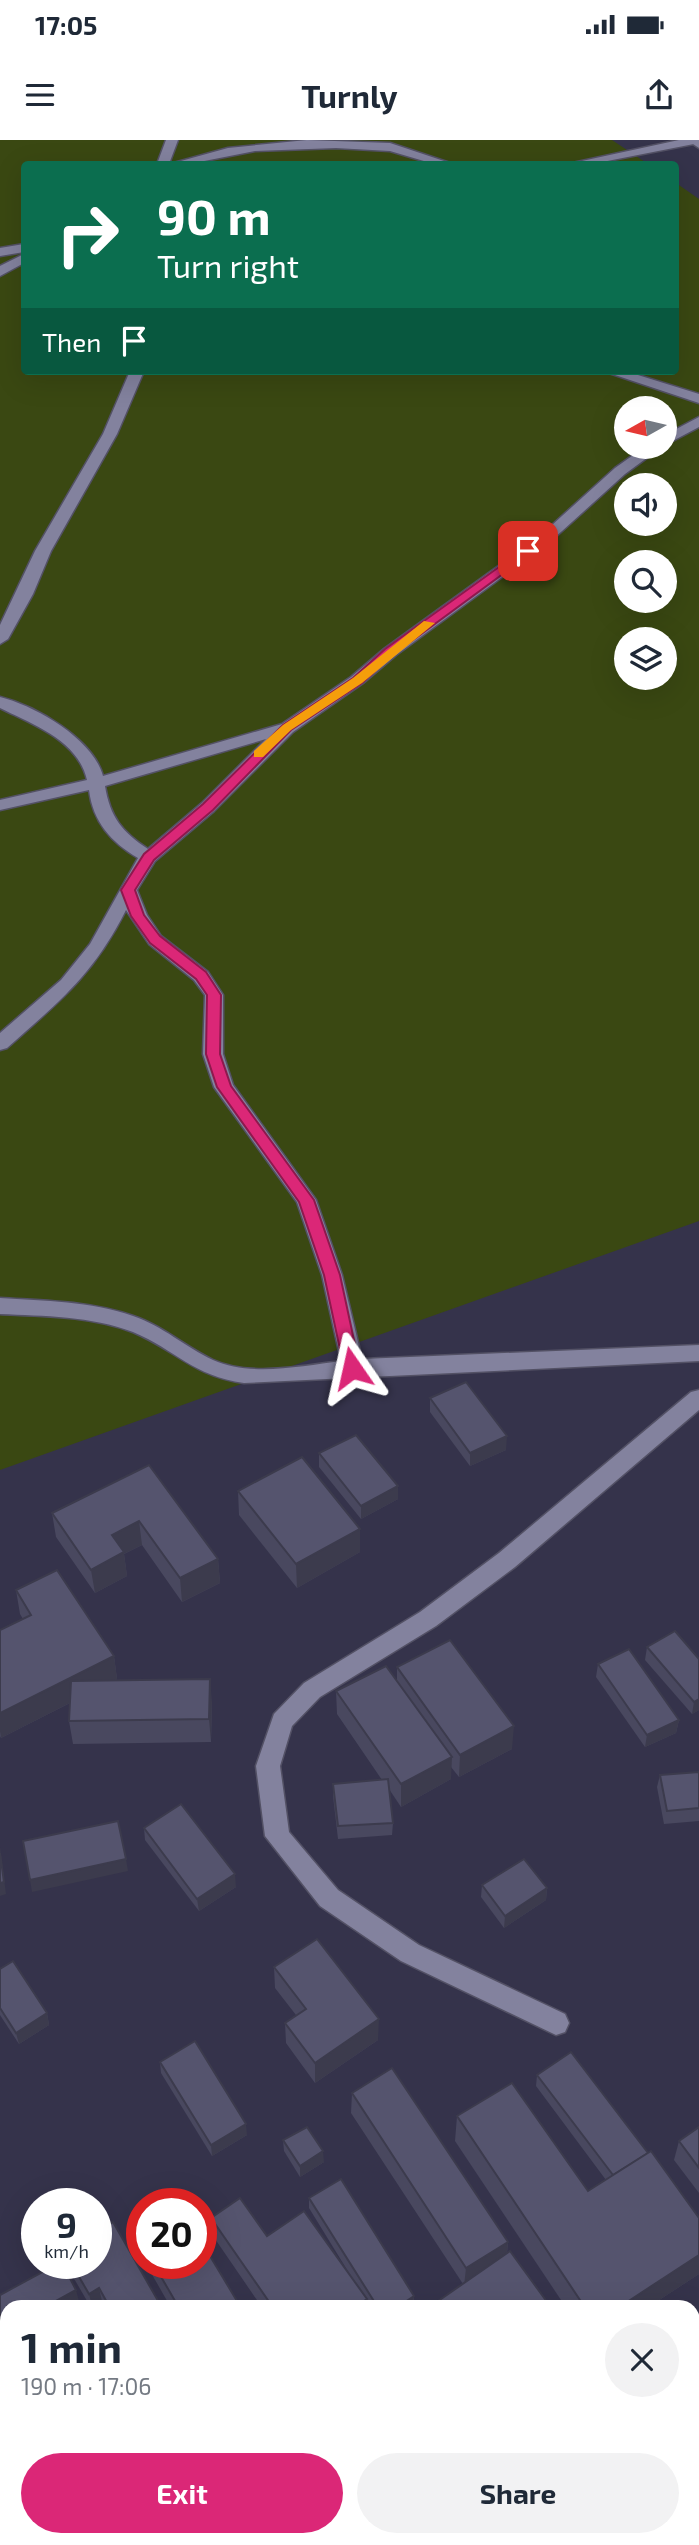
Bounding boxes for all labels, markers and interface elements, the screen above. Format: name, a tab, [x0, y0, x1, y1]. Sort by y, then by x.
text: 17:05	[35, 9, 97, 40]
icon: menu	[21, 76, 59, 114]
text: Turnly	[301, 76, 398, 114]
icon: share	[640, 76, 678, 114]
text: 90 m	[157, 186, 271, 245]
icon: right	[42, 189, 133, 280]
text: Turn right	[157, 246, 299, 284]
icon: arrive	[115, 322, 153, 360]
text: Then	[42, 326, 101, 357]
north arrow	[614, 396, 677, 458]
map controls	[614, 396, 677, 690]
button: sound	[614, 473, 677, 536]
pin	[498, 521, 558, 581]
icon: arrive	[509, 532, 547, 570]
button: search	[614, 550, 677, 613]
button: layers	[614, 627, 677, 690]
position arrow	[315, 1331, 389, 1405]
speed limit sign: 20	[126, 2188, 217, 2279]
text: 9	[56, 2203, 77, 2245]
text: km/h	[44, 2240, 89, 2262]
text: 1 min	[21, 2321, 122, 2371]
button: close	[605, 2323, 679, 2397]
text: 190 m · 17:06	[21, 2372, 152, 2400]
button: Exit	[21, 2453, 343, 2533]
button: Share	[357, 2453, 679, 2533]

